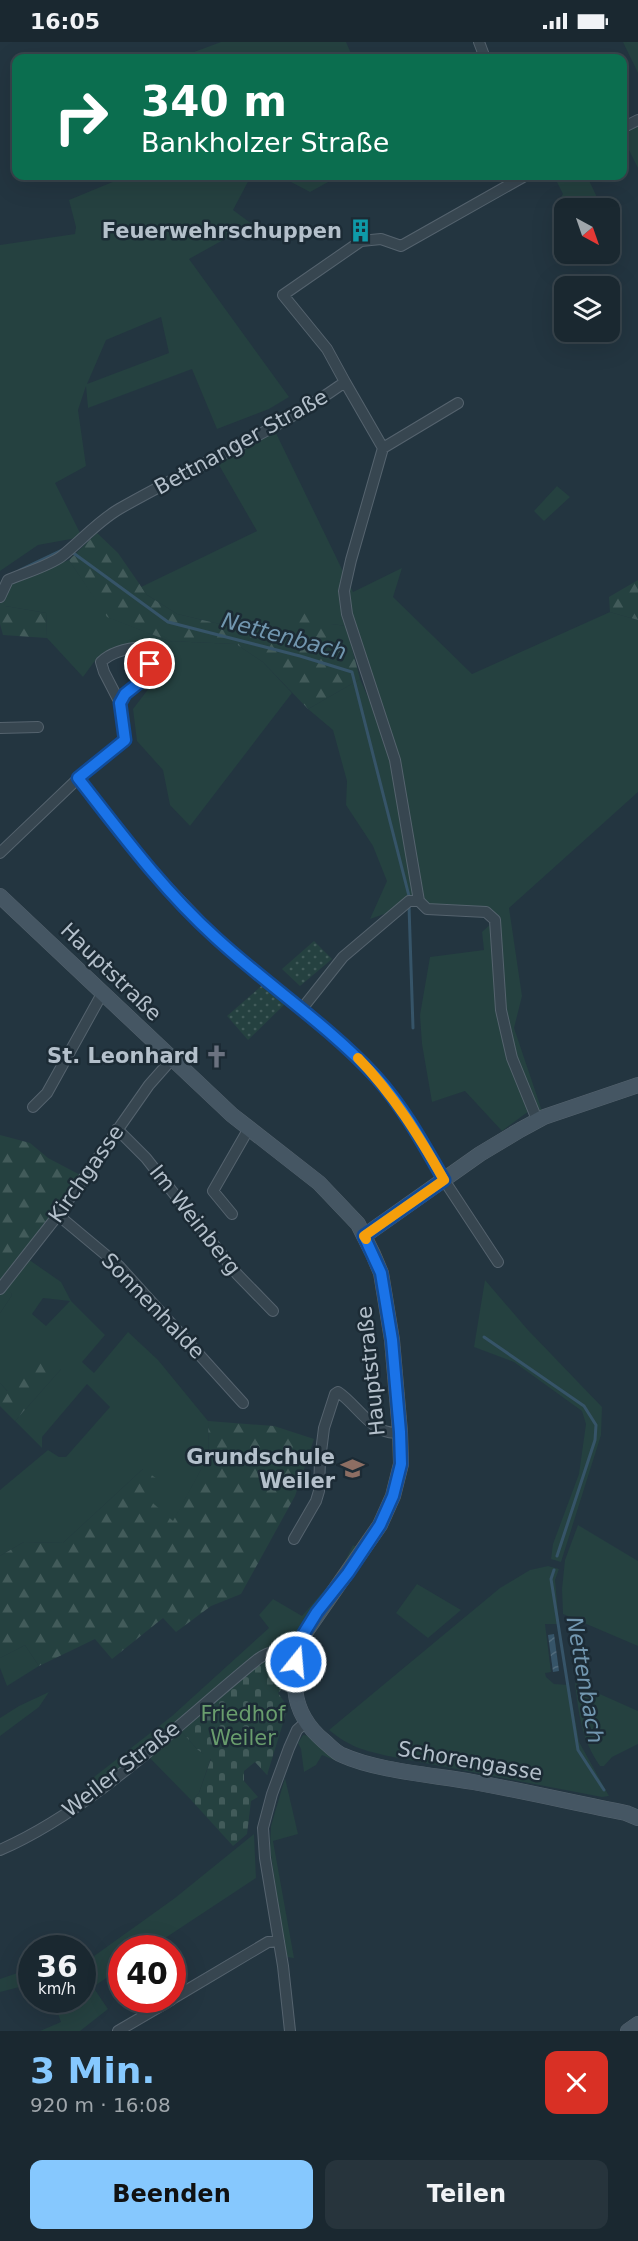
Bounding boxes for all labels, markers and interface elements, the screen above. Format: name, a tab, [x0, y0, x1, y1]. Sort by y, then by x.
text: 16:05	[30, 9, 100, 34]
text: 340 m	[141, 77, 287, 126]
icon: right	[42, 78, 120, 156]
text: Bankholzer Straße	[141, 127, 389, 158]
north arrow	[554, 198, 620, 264]
map controls	[554, 198, 620, 342]
building icon: Feuerwehrschuppen	[347, 218, 373, 244]
place label: Feuerwehrschuppen	[102, 219, 342, 243]
button: layers	[554, 276, 620, 342]
street label: Bettnanger Straße	[150, 384, 332, 500]
water label: Nettenbach	[219, 607, 349, 665]
pin	[124, 638, 175, 689]
icon: arrive	[133, 647, 166, 680]
street label: Hauptstraße	[56, 918, 166, 1026]
church icon: St. Leonhard	[204, 1043, 230, 1069]
place label: St. Leonhard	[47, 1044, 199, 1068]
street label: Kirchgasse	[44, 1121, 128, 1227]
street label: Im Weinberg	[145, 1160, 245, 1280]
street label: Sonnenhalde	[97, 1248, 209, 1364]
street label: Hauptstraße	[352, 1305, 390, 1437]
place label: Grundschule Weiler	[186, 1445, 336, 1493]
school or university icon: Grundschule Weiler	[340, 1456, 366, 1482]
water label: Nettenbach	[562, 1615, 608, 1745]
position arrow	[264, 1630, 328, 1694]
park label: Friedhof Weiler	[201, 1702, 286, 1750]
street label: Weiler Straße	[58, 1716, 184, 1822]
street label: Schorengasse	[396, 1736, 544, 1786]
speed limit sign: 40	[108, 1935, 186, 2013]
text: 36	[36, 1949, 78, 1984]
text: km/h	[38, 1980, 76, 1998]
text: 3 Min.	[30, 2050, 155, 2091]
button: close	[545, 2051, 608, 2114]
text: 920 m · 16:08	[30, 2093, 171, 2117]
button: Beenden	[30, 2160, 313, 2229]
button: Teilen	[325, 2160, 608, 2229]

